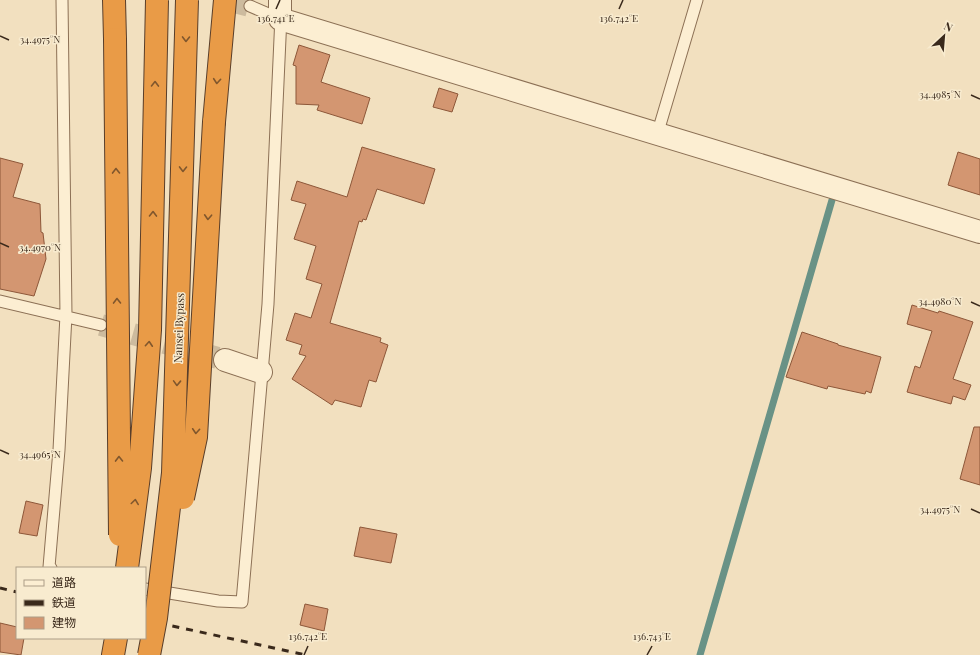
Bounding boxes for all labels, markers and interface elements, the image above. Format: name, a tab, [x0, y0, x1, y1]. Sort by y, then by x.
text: 136.741°E	[257, 11, 295, 25]
text: 136.742°E	[600, 11, 638, 25]
north arrow	[924, 16, 964, 56]
text: N	[942, 18, 956, 35]
text: 34.4975°N	[20, 32, 60, 46]
one-way arrow	[182, 36, 190, 42]
one-way arrow	[213, 78, 222, 84]
one-way arrow	[151, 81, 160, 87]
text: 34.4985°N	[919, 87, 961, 101]
one-way arrow	[179, 166, 187, 172]
one-way arrow	[112, 168, 120, 174]
one-way arrow	[148, 211, 157, 217]
one-way arrow	[204, 214, 213, 220]
text: 34.4970°N	[19, 240, 61, 254]
street label: Nansei Bypass	[170, 293, 187, 363]
text: 34.4980°N	[918, 294, 962, 308]
one-way arrow	[113, 298, 122, 304]
one-way arrow	[144, 341, 153, 347]
one-way arrow	[173, 380, 181, 386]
one-way arrow	[192, 428, 201, 434]
text: 34.4965°N	[19, 447, 61, 461]
one-way arrow	[115, 456, 123, 462]
one-way arrow	[131, 499, 140, 505]
text: 34.4975°N	[920, 502, 960, 516]
legend	[16, 567, 146, 639]
text: 道路	[52, 574, 76, 590]
text: 鉄道	[52, 594, 76, 610]
text: 建物	[52, 614, 76, 630]
text: 136.742°E	[289, 629, 327, 643]
text: 136.743°E	[633, 629, 671, 643]

